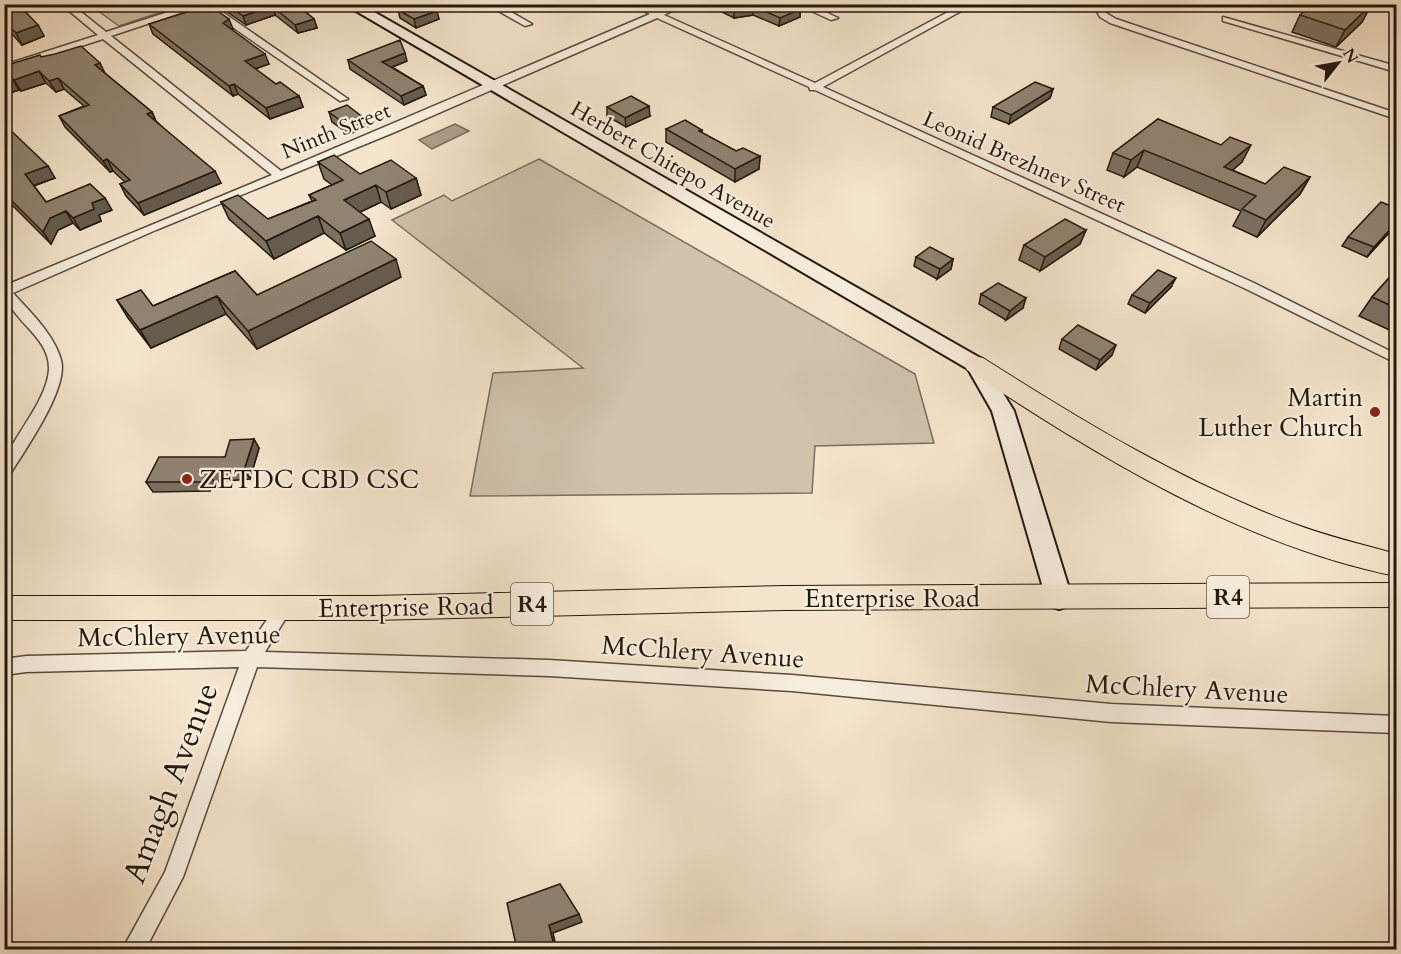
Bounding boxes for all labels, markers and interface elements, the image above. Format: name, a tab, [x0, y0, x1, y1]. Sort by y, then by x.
north arrow	[1308, 33, 1368, 93]
text: N	[1337, 44, 1363, 68]
street label: Herbert Chitepo Avenue	[565, 94, 781, 236]
street label: Ninth Street	[277, 95, 395, 167]
street label: Leonid Brezhnev Street	[918, 104, 1130, 220]
place label: Martin Luther Church	[1198, 380, 1363, 445]
marker: Martin Luther Church	[1368, 405, 1382, 419]
place label: ZETDC CBD CSC	[199, 462, 419, 497]
marker: ZETDC CBD CSC	[180, 472, 194, 486]
road number: R4	[1207, 576, 1249, 618]
street label: Enterprise Road	[804, 581, 980, 616]
road number: R4	[511, 583, 553, 625]
street label: Enterprise Road	[318, 588, 494, 626]
street label: McChlery Avenue	[77, 617, 281, 655]
street label: McChlery Avenue	[600, 627, 806, 677]
street label: McChlery Avenue	[1085, 666, 1289, 712]
street label: Amagh Avenue	[113, 676, 229, 890]

